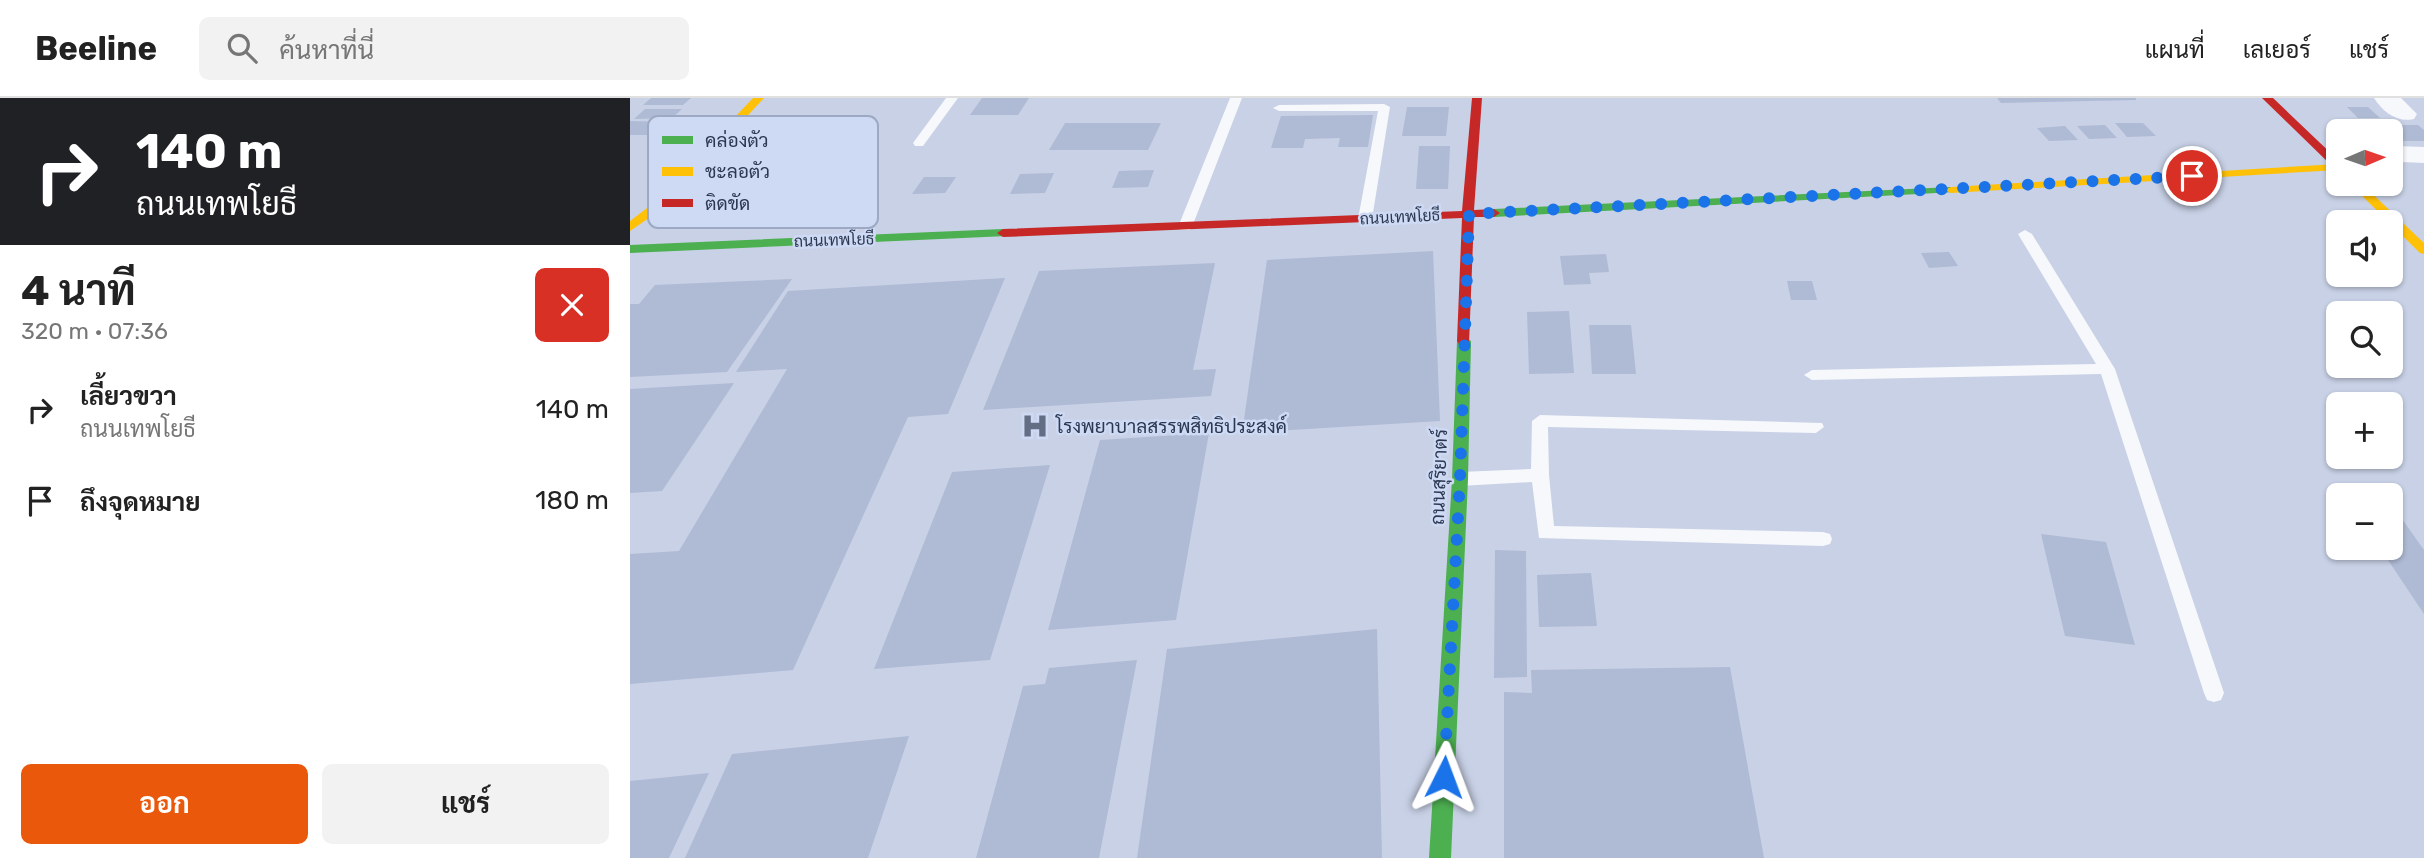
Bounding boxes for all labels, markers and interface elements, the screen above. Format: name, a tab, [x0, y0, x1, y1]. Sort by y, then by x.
search box	[199, 17, 689, 80]
text: Beeline	[35, 29, 157, 68]
icon: search	[223, 29, 261, 67]
text: ค้นหาที่นี่	[279, 35, 374, 66]
text: แผนที่	[2145, 36, 2205, 64]
text: เลเยอร์	[2243, 36, 2311, 64]
text: แชร์	[2349, 36, 2389, 64]
legend	[648, 116, 878, 228]
north arrow	[2326, 119, 2403, 196]
map controls	[2326, 119, 2403, 560]
text: 140 m	[136, 122, 282, 180]
icon: right	[21, 126, 112, 217]
text: คล่องตัว	[705, 129, 769, 152]
pin	[2162, 146, 2222, 206]
icon: arrive	[2173, 157, 2211, 195]
text: ชะลอตัว	[705, 160, 770, 183]
text: ถนนเทพโยธี	[136, 185, 297, 223]
text: ติดขัด	[705, 192, 750, 215]
street label: ถนนเทพโยธี	[1359, 203, 1441, 229]
button: sound	[2326, 210, 2403, 287]
street label: ถนนเทพโยธี	[793, 227, 875, 251]
text: 4 นาที	[21, 266, 136, 316]
button: close	[535, 268, 609, 342]
button: search	[2326, 301, 2403, 378]
text: 320 m · 07:36	[21, 317, 168, 345]
text: เลี้ยวขวา	[80, 381, 177, 412]
icon: right	[21, 391, 59, 429]
button: +	[2326, 392, 2403, 469]
text: 140 m	[536, 394, 609, 425]
hospital icon: โรงพยาบาลสรรพสิทธิประสงค์	[1020, 411, 1050, 441]
place label: โรงพยาบาลสรรพสิทธิประสงค์	[1055, 414, 1287, 438]
text: ถนนเทพโยธี	[80, 415, 196, 443]
street label: ถนนสุริยาตร์	[1425, 428, 1453, 526]
icon: arrive	[21, 482, 59, 520]
button: −	[2326, 483, 2403, 560]
text: 180 m	[535, 485, 609, 516]
text: ถึงจุดหมาย	[80, 487, 201, 518]
position arrow	[1407, 740, 1481, 814]
button: ออก	[21, 764, 308, 844]
button: แชร์	[322, 764, 609, 844]

